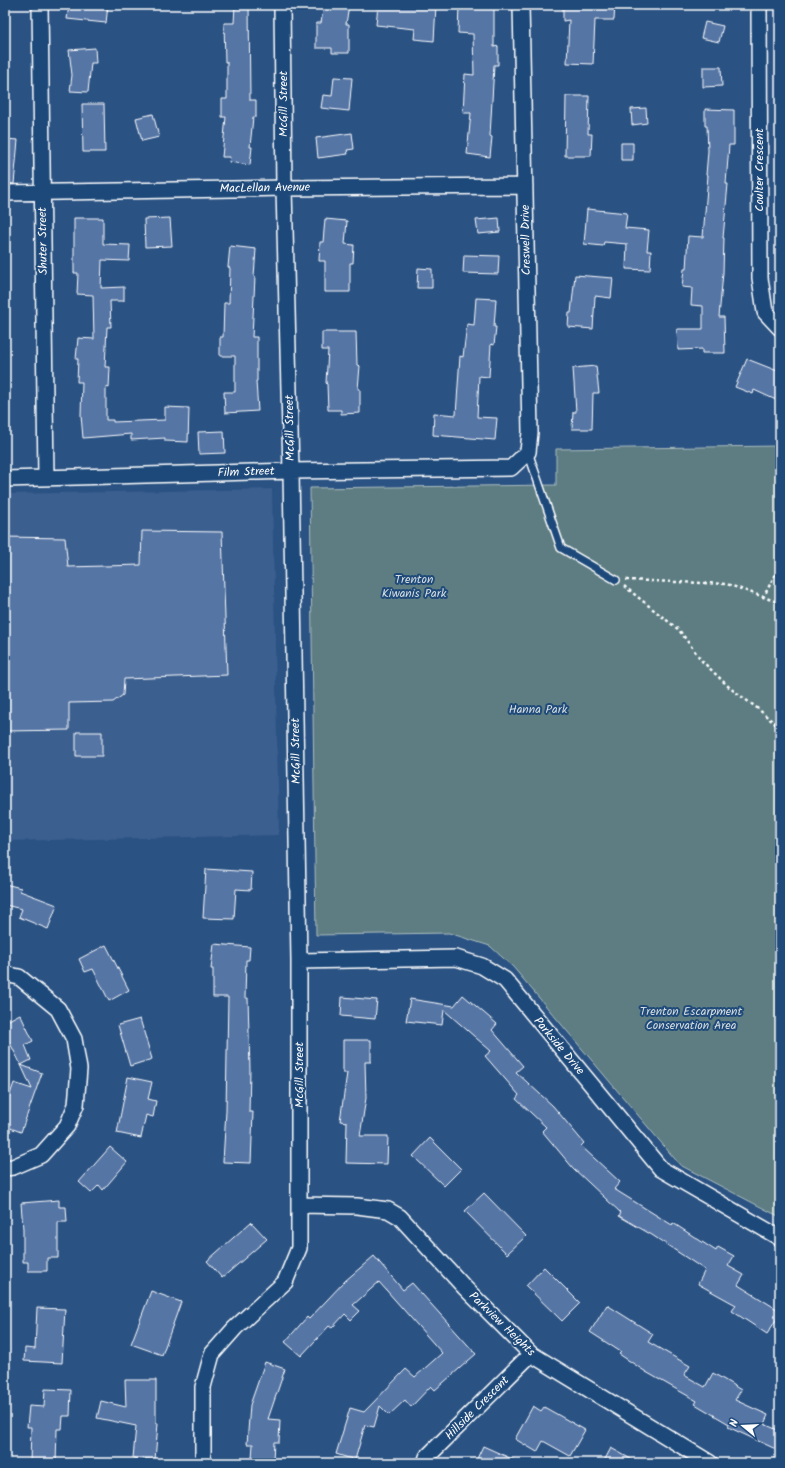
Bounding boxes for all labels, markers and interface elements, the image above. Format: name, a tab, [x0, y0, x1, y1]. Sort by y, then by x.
street label: McGill Street	[274, 71, 293, 137]
street label: Coulter Crescent	[750, 128, 769, 212]
street label: MacLellan Avenue	[220, 178, 311, 198]
street label: Creswell Drive	[516, 204, 536, 276]
street label: Shuter Street	[33, 207, 53, 275]
street label: McGill Street	[280, 394, 300, 461]
street label: Film Street	[217, 462, 275, 482]
park label: Trenton Kiwanis Park	[382, 570, 447, 603]
park label: Hanna Park	[509, 700, 568, 719]
street label: McGill Street	[286, 717, 306, 784]
park label: Trenton Escarpment Conservation Area	[640, 1002, 742, 1035]
street label: Parkside Drive	[529, 1013, 589, 1080]
street label: McGill Street	[290, 1042, 309, 1108]
street label: Parkview Heights	[464, 1287, 540, 1361]
street label: Hillside Crescent	[440, 1371, 514, 1445]
north arrow	[723, 1406, 763, 1446]
text: N	[725, 1417, 744, 1429]

